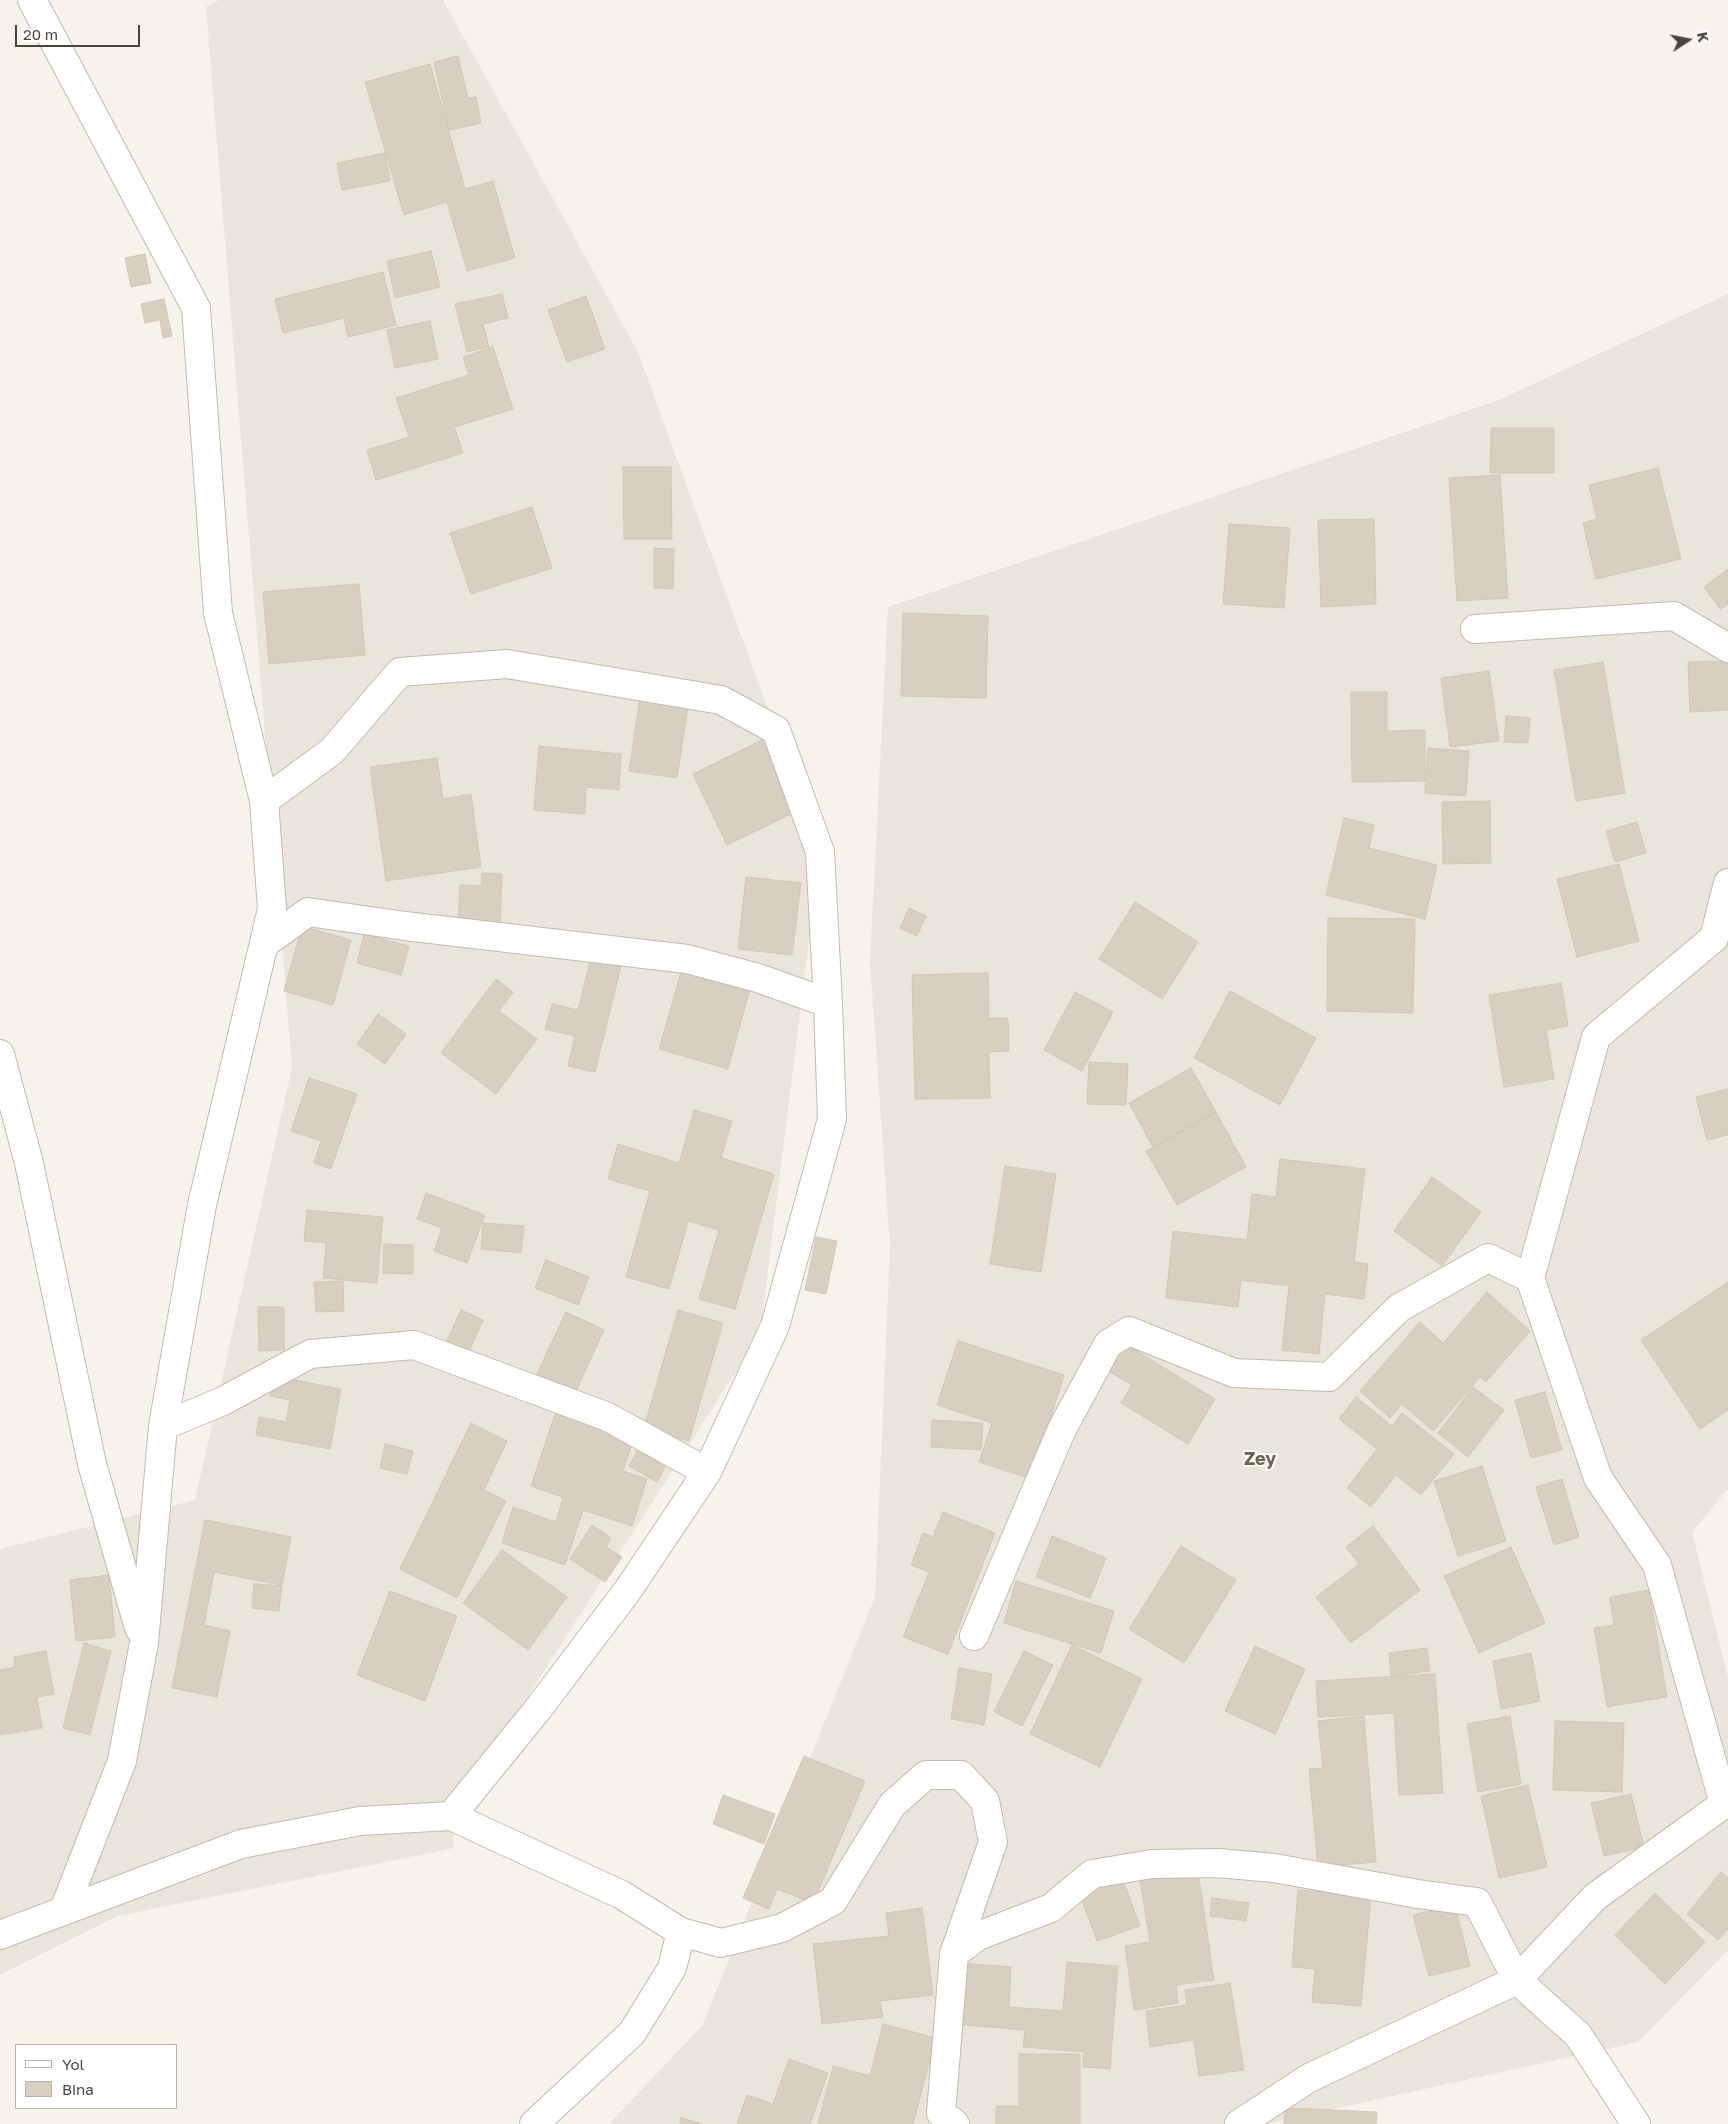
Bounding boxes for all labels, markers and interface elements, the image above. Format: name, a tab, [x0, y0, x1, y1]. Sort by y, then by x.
scale bar	[18, 15, 142, 47]
north arrow	[1663, 15, 1713, 65]
text: 20 m	[23, 25, 58, 43]
text: K	[1694, 30, 1713, 44]
district label: Zey	[1244, 1448, 1276, 1470]
legend	[15, 2044, 178, 2109]
text: Yol	[62, 2055, 84, 2073]
text: Bina	[62, 2080, 94, 2098]

